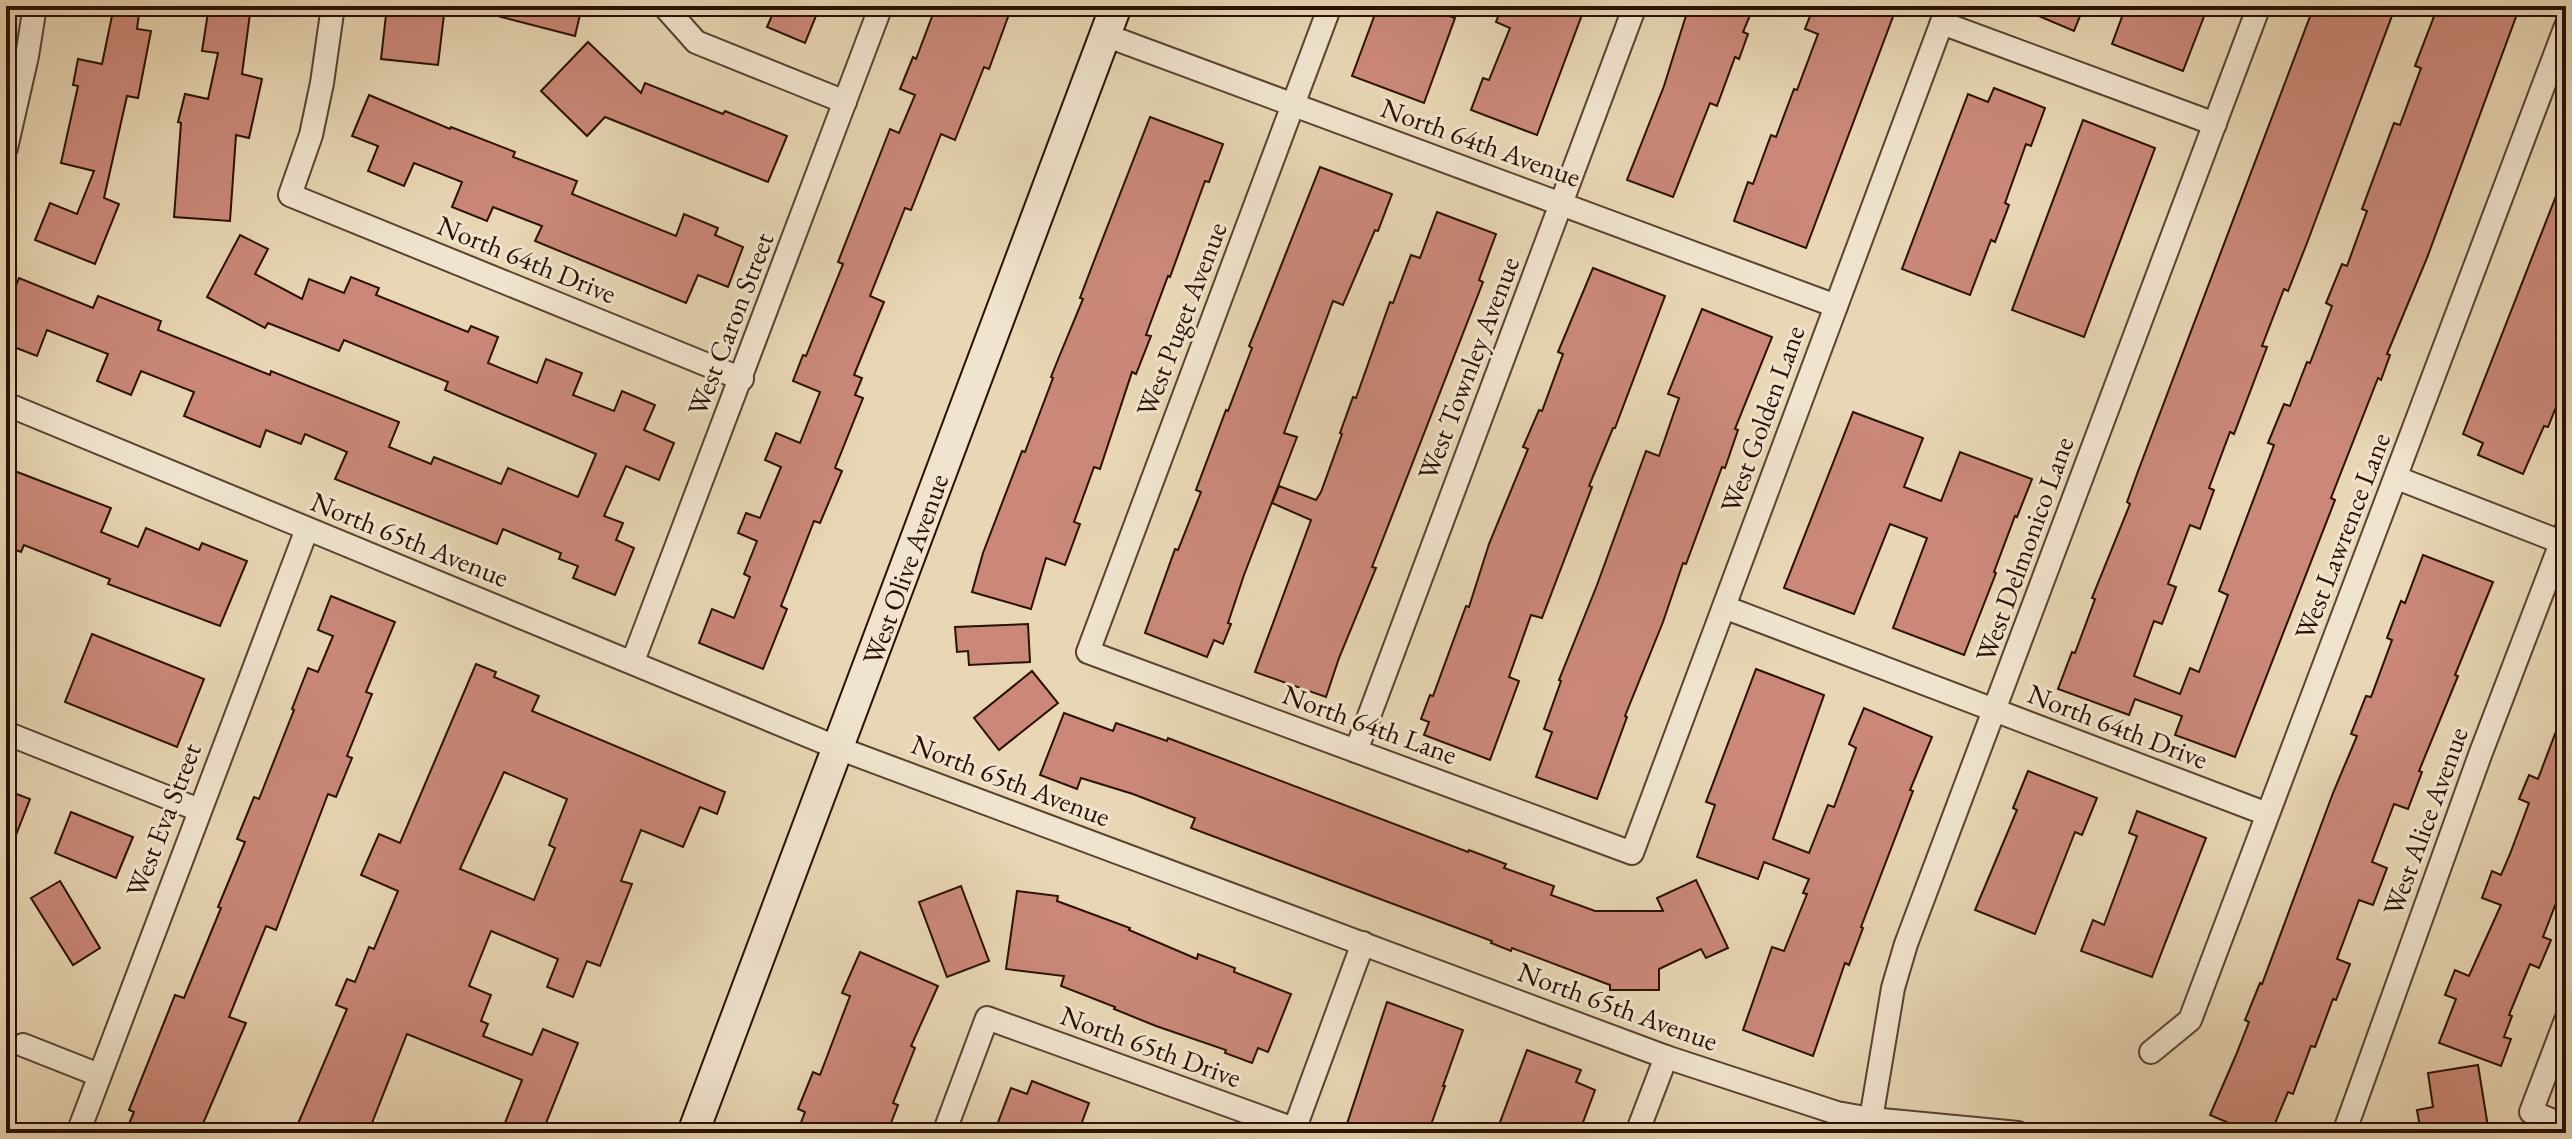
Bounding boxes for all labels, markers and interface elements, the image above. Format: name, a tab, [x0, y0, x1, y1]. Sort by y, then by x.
street label: North 64th Avenue	[1376, 89, 1586, 195]
street label: North 64th Drive	[432, 207, 622, 311]
street label: West Puget Avenue	[1127, 217, 1235, 421]
street label: West Caron Street	[679, 227, 782, 421]
street label: West Townley Avenue	[1409, 251, 1527, 485]
street label: West Golden Lane	[1711, 320, 1813, 517]
street label: West Lawrence Lane	[2286, 427, 2398, 645]
street label: West Delmonico Lane	[1967, 432, 2081, 666]
street label: West Olive Avenue	[854, 469, 956, 669]
street label: North 65th Avenue	[306, 483, 514, 595]
street label: North 64th Drive	[2023, 675, 2213, 777]
street label: North 64th Lane	[1278, 676, 1462, 772]
street label: West Alice Avenue	[2374, 722, 2476, 920]
street label: North 65th Avenue	[906, 726, 1116, 835]
street label: West Eva Street	[117, 738, 209, 902]
street label: North 65th Avenue	[1513, 953, 1723, 1059]
street label: North 65th Drive	[1056, 997, 1246, 1095]

